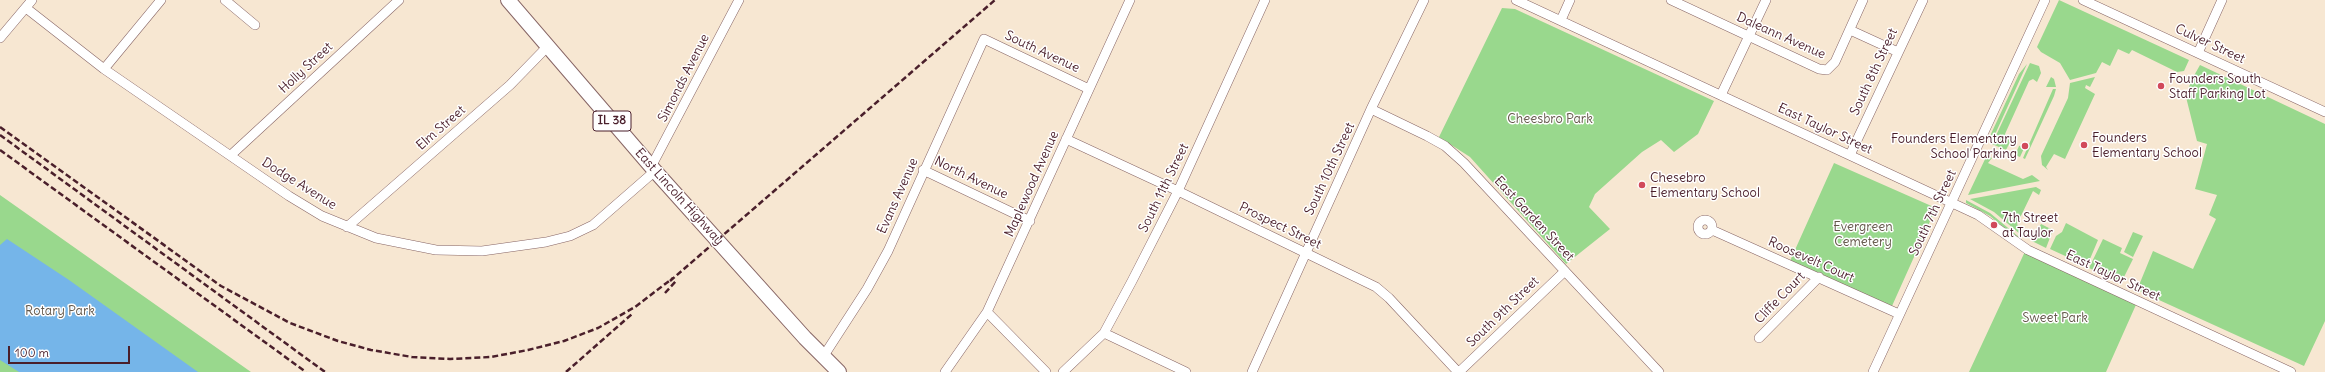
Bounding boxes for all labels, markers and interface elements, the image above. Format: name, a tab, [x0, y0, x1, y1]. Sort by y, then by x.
street label: Daleann Avenue	[1734, 9, 1828, 63]
street label: Culver Street	[2173, 21, 2247, 67]
street label: South 8th Street	[1847, 26, 1901, 118]
street label: South Avenue	[1002, 28, 1082, 76]
street label: Simonds Avenue	[655, 31, 713, 125]
street label: Holly Street	[276, 39, 336, 97]
place label: Founders South Staff Parking Lot	[2169, 71, 2266, 102]
marker: Founders South Staff Parking Lot	[2156, 81, 2166, 91]
street label: East Taylor Street	[1775, 100, 1875, 158]
street label: Elm Street	[413, 103, 469, 153]
road number: IL 38	[593, 111, 631, 131]
park label: Cheesbro Park	[1507, 111, 1593, 127]
street label: South 10th Street	[1302, 120, 1358, 218]
street label: Maplewood Avenue	[1002, 129, 1062, 239]
place label: Founders Elementary School	[2092, 130, 2202, 161]
place label: Founders Elementary School Parking	[1891, 131, 2017, 162]
marker: Founders Elementary School	[2079, 140, 2089, 150]
street label: South 11th Street	[1136, 141, 1192, 235]
marker: Founders Elementary School Parking	[2020, 141, 2030, 151]
street label: East Lincoln Highway	[631, 145, 727, 249]
street label: North Avenue	[932, 153, 1010, 203]
street label: Dodge Avenue	[259, 155, 339, 213]
street label: Evans Avenue	[874, 156, 922, 236]
street label: South 7th Street	[1906, 167, 1960, 259]
place label: Chesebro Elementary School	[1650, 170, 1760, 201]
street label: East Garden Street	[1491, 173, 1577, 265]
marker: Chesebro Elementary School	[1637, 180, 1647, 190]
street label: Prospect Street	[1236, 199, 1324, 253]
place label: 7th Street at Taylor	[2002, 210, 2058, 241]
park label: Evergreen Cemetery	[1833, 219, 1893, 250]
marker: 7th Street at Taylor	[1989, 220, 1999, 230]
street label: Roosevelt Court	[1766, 234, 1856, 286]
street label: East Taylor Street	[2063, 247, 2163, 305]
street label: Cliffe Court	[1752, 269, 1808, 327]
street label: South 9th Street	[1464, 274, 1542, 350]
park label: Rotary Park	[25, 303, 95, 319]
park label: Sweet Park	[2022, 310, 2088, 326]
scale bar	[10, 338, 132, 364]
text: 100 m	[15, 345, 49, 360]

